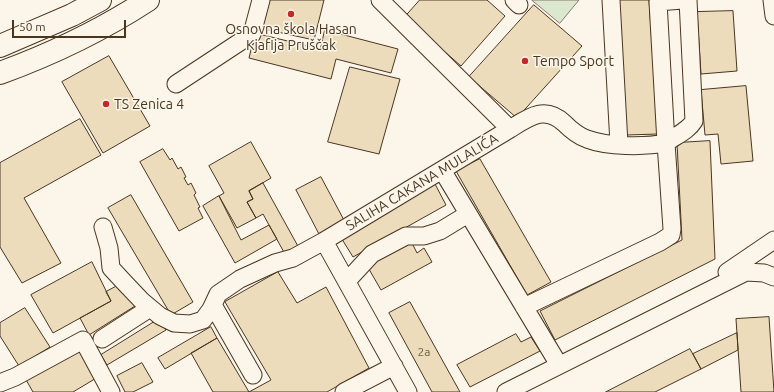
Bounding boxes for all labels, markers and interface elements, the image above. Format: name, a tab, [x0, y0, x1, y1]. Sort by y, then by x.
marker: Osnovna škola Hasan Kjafija Pruščak	[286, 9, 296, 19]
scale bar	[14, 12, 128, 38]
text: 50 m	[19, 20, 46, 33]
place label: Osnovna škola Hasan Kjafija Pruščak	[225, 21, 357, 54]
place label: Tempo Sport	[533, 53, 614, 69]
marker: Tempo Sport	[520, 56, 530, 66]
place label: TS Zenica 4	[114, 96, 184, 112]
marker: TS Zenica 4	[101, 99, 111, 109]
street label: SALIHA CAKANA MULALIĆA	[343, 130, 501, 234]
house number: 2a	[418, 345, 430, 359]

